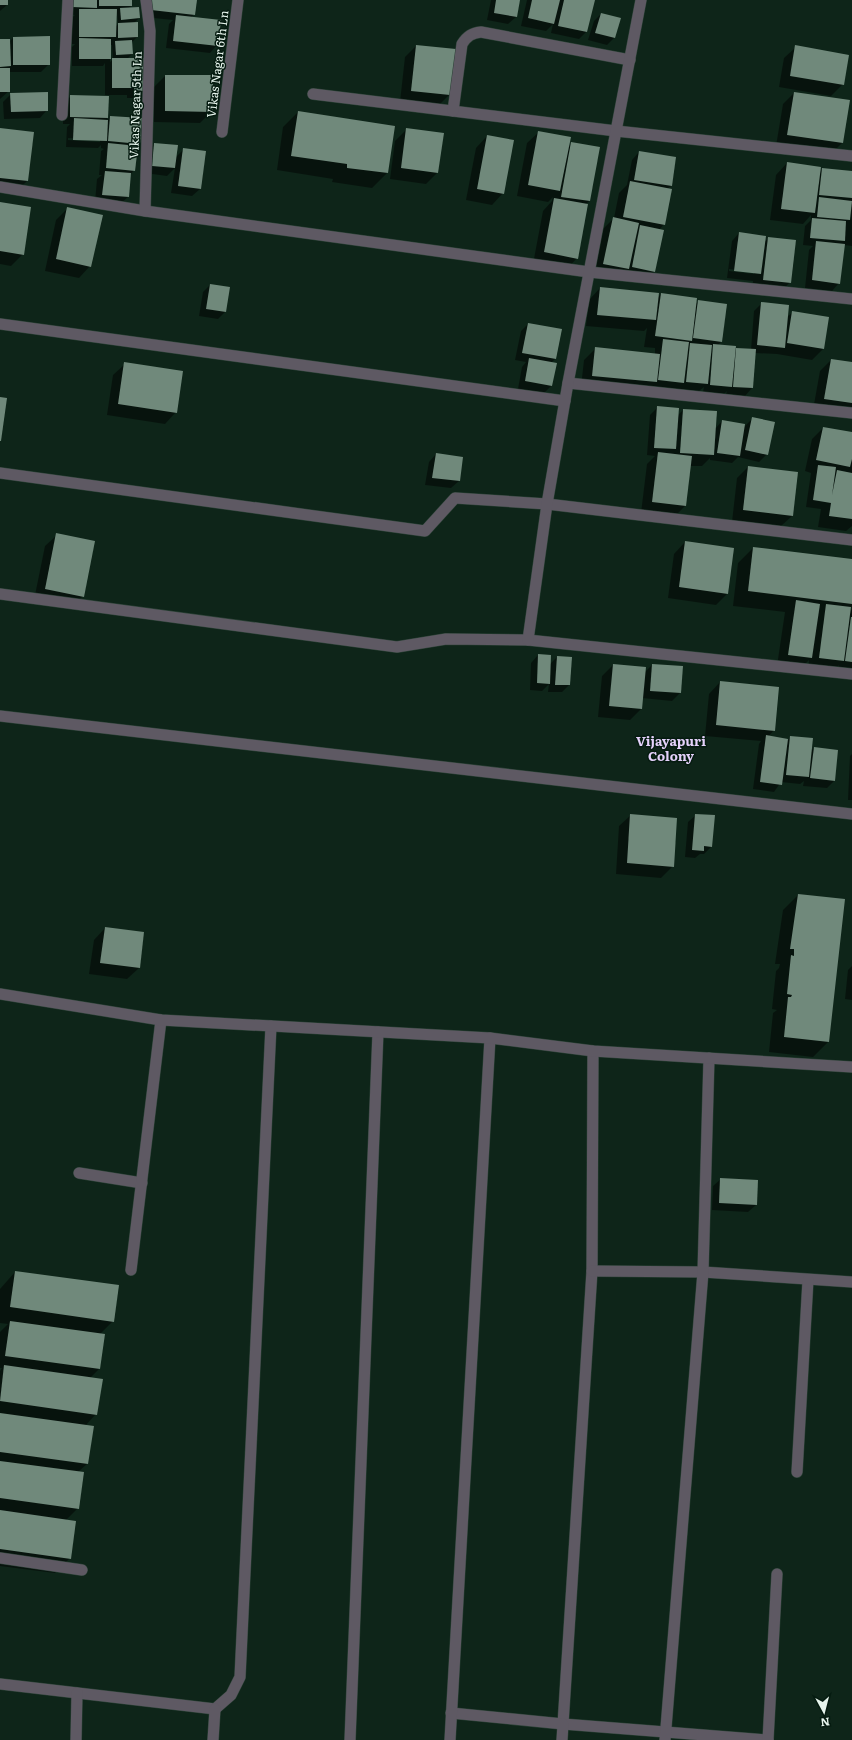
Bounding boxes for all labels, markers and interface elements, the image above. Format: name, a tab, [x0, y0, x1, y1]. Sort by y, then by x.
street label: Vikas Nagar 6th Ln	[201, 9, 233, 119]
street label: Vikas Nagar 5th Ln	[124, 51, 146, 159]
district label: Vijayapuri Colony	[636, 731, 706, 765]
north arrow	[804, 1692, 844, 1732]
text: N	[820, 1714, 831, 1731]

